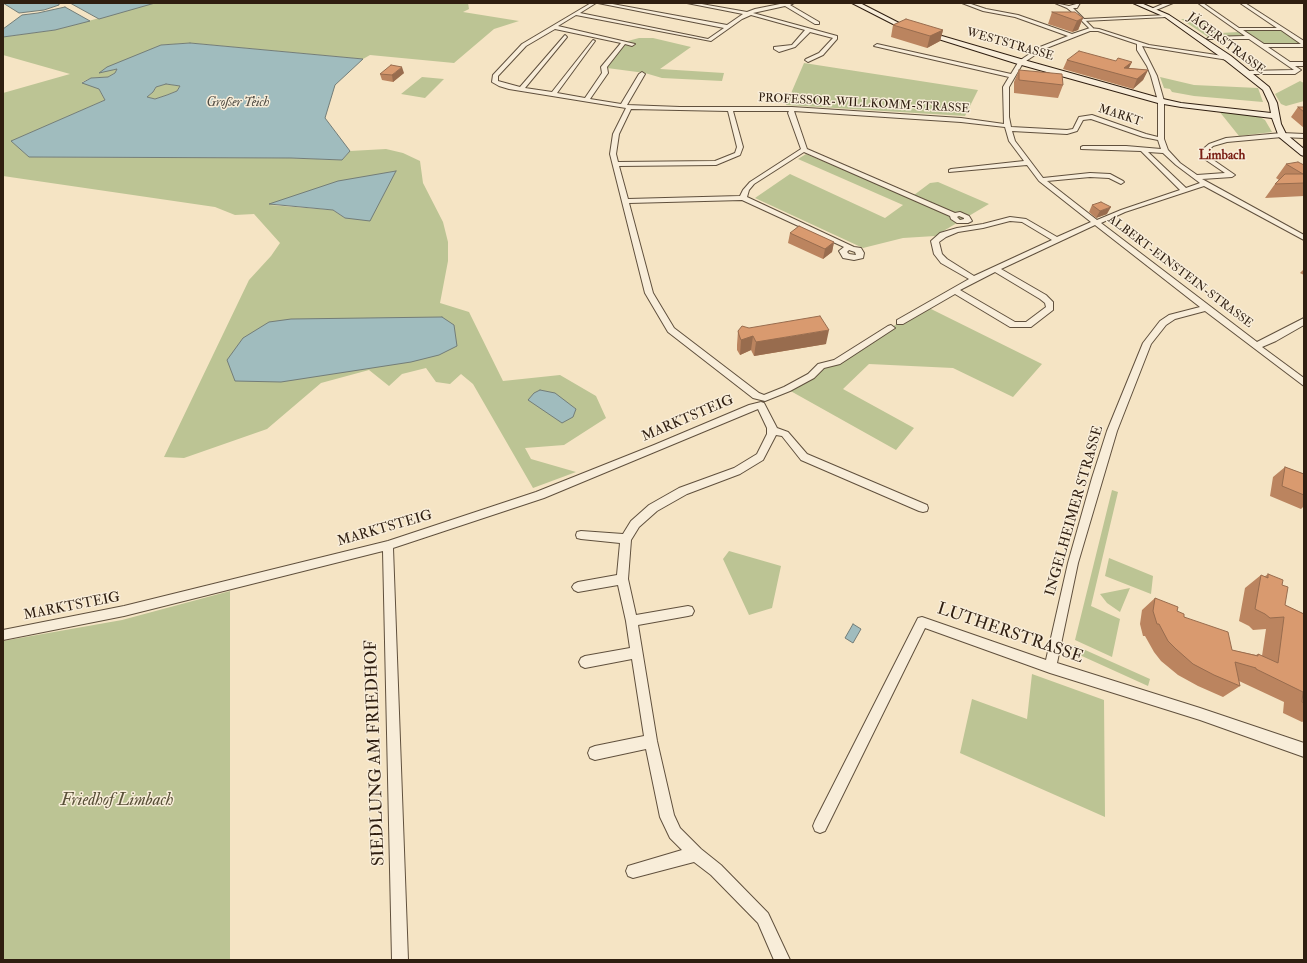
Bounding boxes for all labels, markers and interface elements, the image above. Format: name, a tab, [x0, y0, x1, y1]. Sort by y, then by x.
street label: JÄGERSTRASSE	[1184, 10, 1268, 78]
street label: WESTSTRASSE	[965, 26, 1055, 64]
street label: PROFESSOR-WILLKOMM-STRASSE	[758, 91, 970, 117]
water label: Großer Teich	[207, 95, 269, 111]
street label: MARKT	[1096, 102, 1144, 130]
district label: Limbach	[1199, 148, 1245, 164]
street label: ALBERT-EINSTEIN-STRASSE	[1105, 213, 1255, 331]
street label: MARKTSTEIG	[640, 392, 736, 446]
street label: INGELHEIMER STRASSE	[1043, 424, 1107, 598]
street label: MARKTSTEIG	[336, 507, 434, 551]
street label: MARKTSTEIG	[22, 589, 122, 625]
street label: LUTHERSTRASSE	[934, 599, 1086, 669]
street label: SIEDLUNG AM FRIEDHOF	[362, 640, 390, 866]
park label: Friedhof Limbach	[61, 791, 173, 811]

